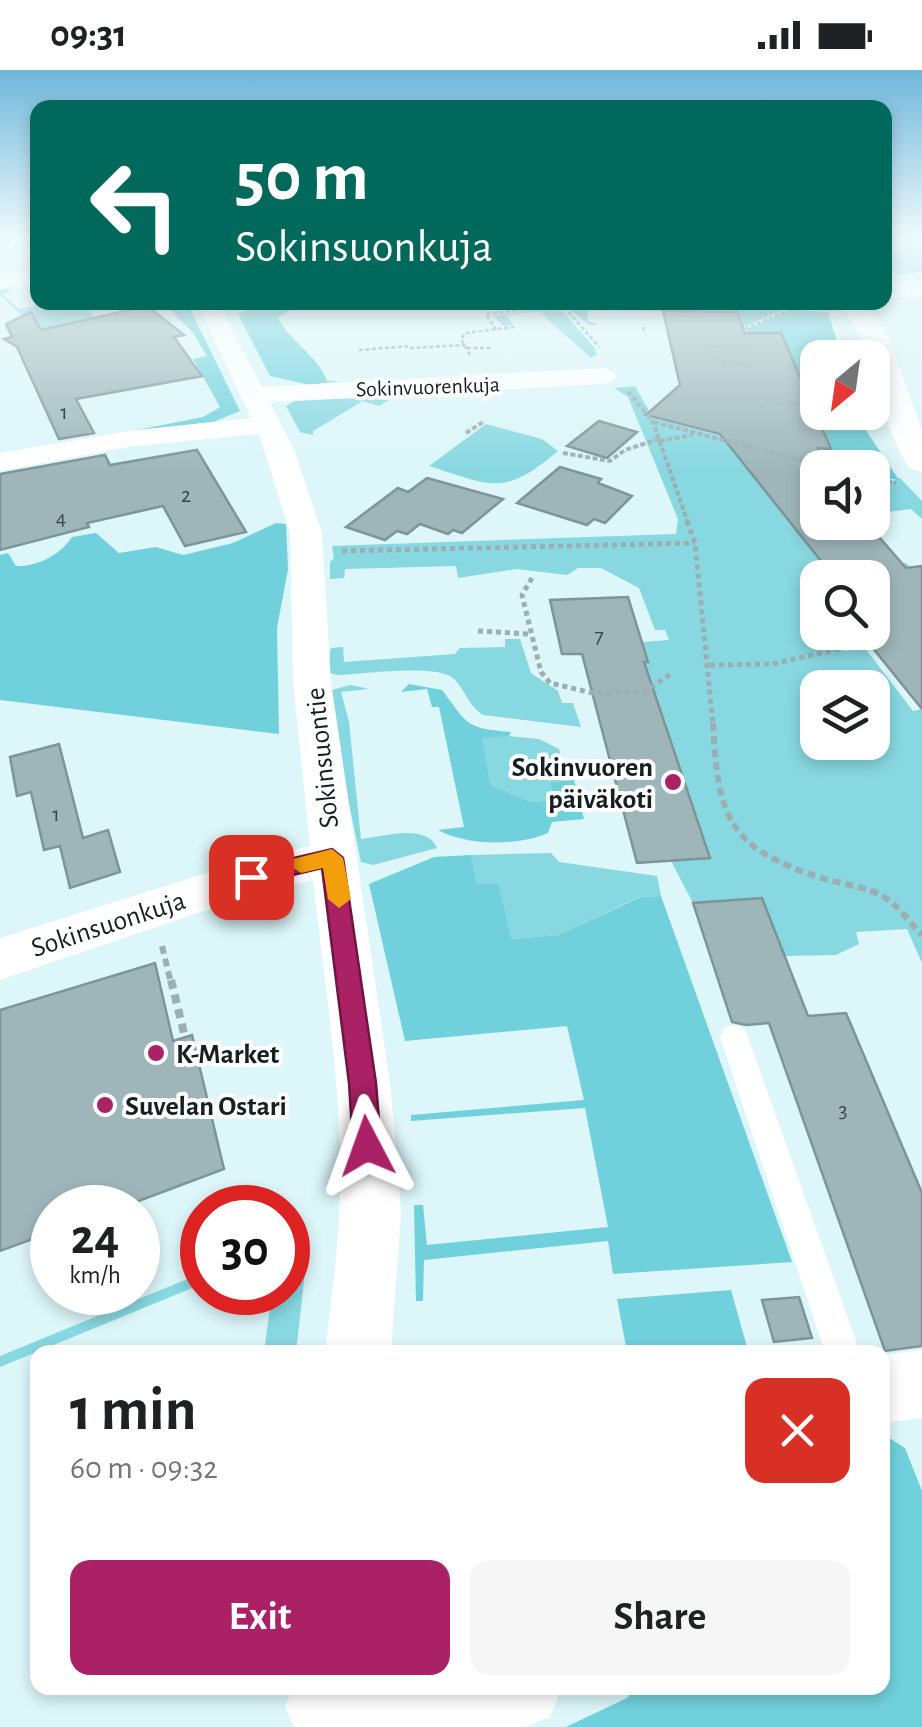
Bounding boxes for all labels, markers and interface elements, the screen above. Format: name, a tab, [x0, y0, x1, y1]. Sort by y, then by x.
text: 09:31	[50, 16, 127, 54]
icon: left	[70, 140, 200, 270]
text: 50 m	[235, 143, 369, 213]
text: Sokinsuonkuja	[235, 225, 493, 270]
north arrow	[800, 340, 890, 430]
map controls	[800, 340, 890, 760]
street label: Sokinvuorenkuja	[356, 373, 500, 401]
house number: 1	[60, 401, 68, 423]
button: sound	[800, 450, 890, 540]
house number: 2	[181, 484, 191, 506]
house number: 4	[56, 507, 66, 529]
button: search	[800, 560, 890, 650]
house number: 7	[594, 625, 604, 647]
button: layers	[800, 670, 890, 760]
street label: Sokinsuontie	[302, 686, 344, 830]
place label: Sokinvuoren päiväkoti	[512, 754, 653, 814]
marker: Sokinvuoren päiväkoti	[662, 771, 684, 793]
house number: 1	[52, 803, 60, 825]
pin	[209, 835, 294, 920]
icon: arrive	[224, 850, 279, 905]
street label: Sokinsuonkuja	[28, 887, 189, 963]
place label: K-Market	[176, 1041, 280, 1069]
marker: K-Market	[145, 1042, 167, 1064]
place label: Suvelan Ostari	[125, 1093, 287, 1121]
marker: Suvelan Ostari	[94, 1094, 116, 1116]
position arrow	[315, 1094, 419, 1198]
house number: 3	[838, 1099, 848, 1121]
speed limit sign: 30	[180, 1185, 310, 1315]
text: 24	[71, 1213, 119, 1263]
text: km/h	[69, 1263, 121, 1288]
button: close	[745, 1378, 850, 1483]
text: 1 min	[70, 1381, 196, 1441]
text: 60 m · 09:32	[70, 1452, 218, 1484]
button: Exit	[70, 1560, 450, 1675]
button: Share	[470, 1560, 850, 1675]

